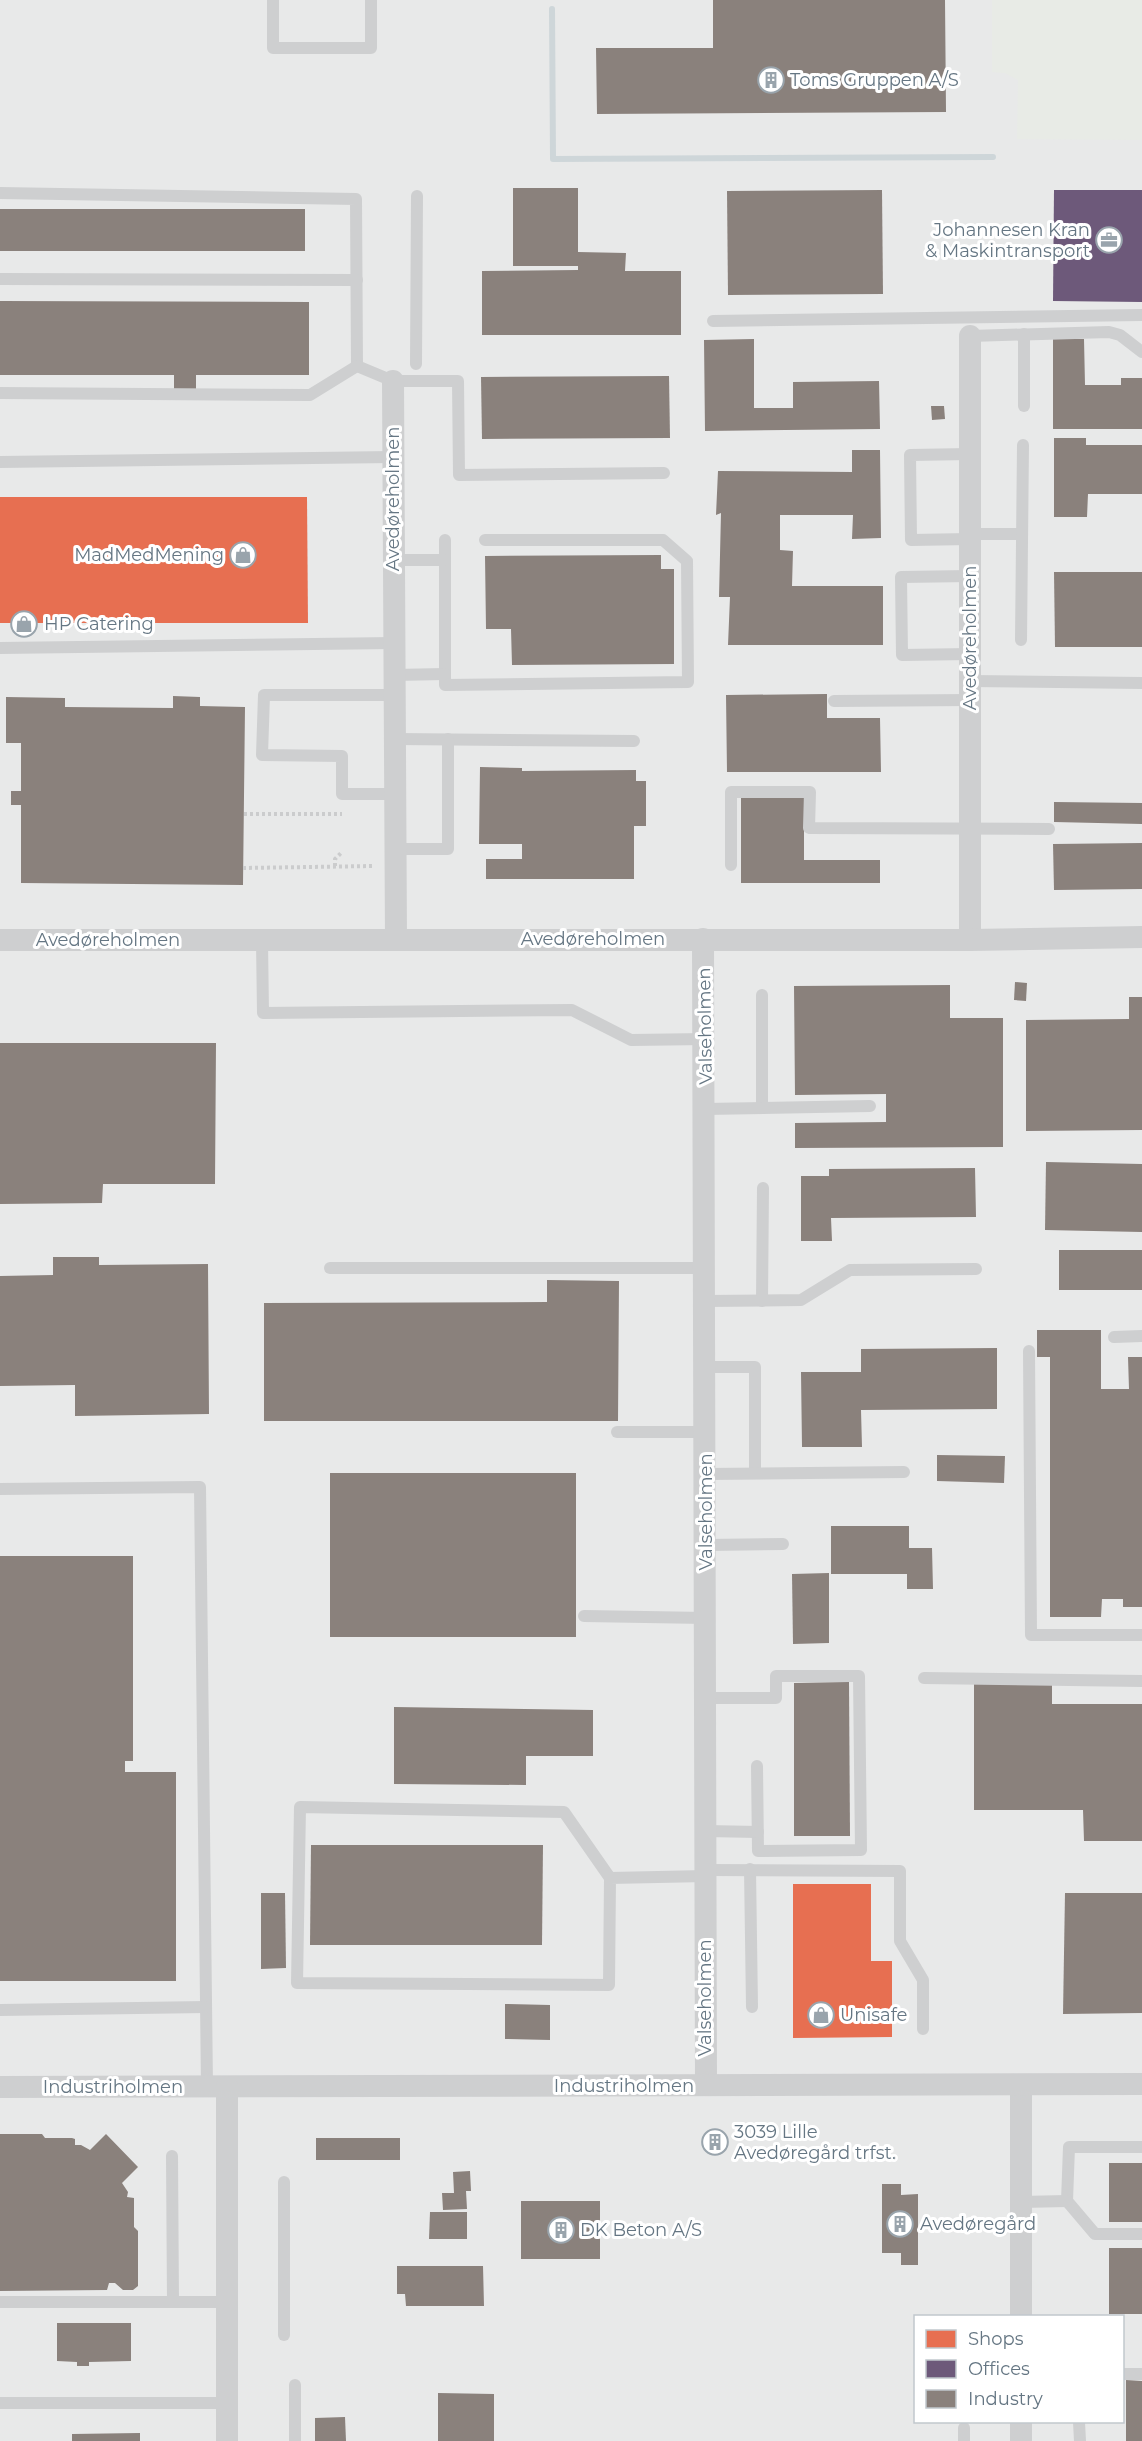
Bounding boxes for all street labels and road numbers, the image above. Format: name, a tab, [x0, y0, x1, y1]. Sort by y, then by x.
street label: Avedøreholmen	[382, 427, 404, 571]
street label: Avedøreholmen	[959, 566, 981, 710]
street label: Avedøreholmen	[521, 928, 665, 950]
street label: Avedøreholmen	[36, 929, 180, 951]
street label: Valseholmen	[693, 967, 717, 1085]
street label: Valseholmen	[695, 1453, 717, 1571]
street label: Valseholmen	[694, 1939, 716, 2057]
street label: Industriholmen	[554, 2075, 694, 2097]
street label: Industriholmen	[43, 2076, 183, 2098]

